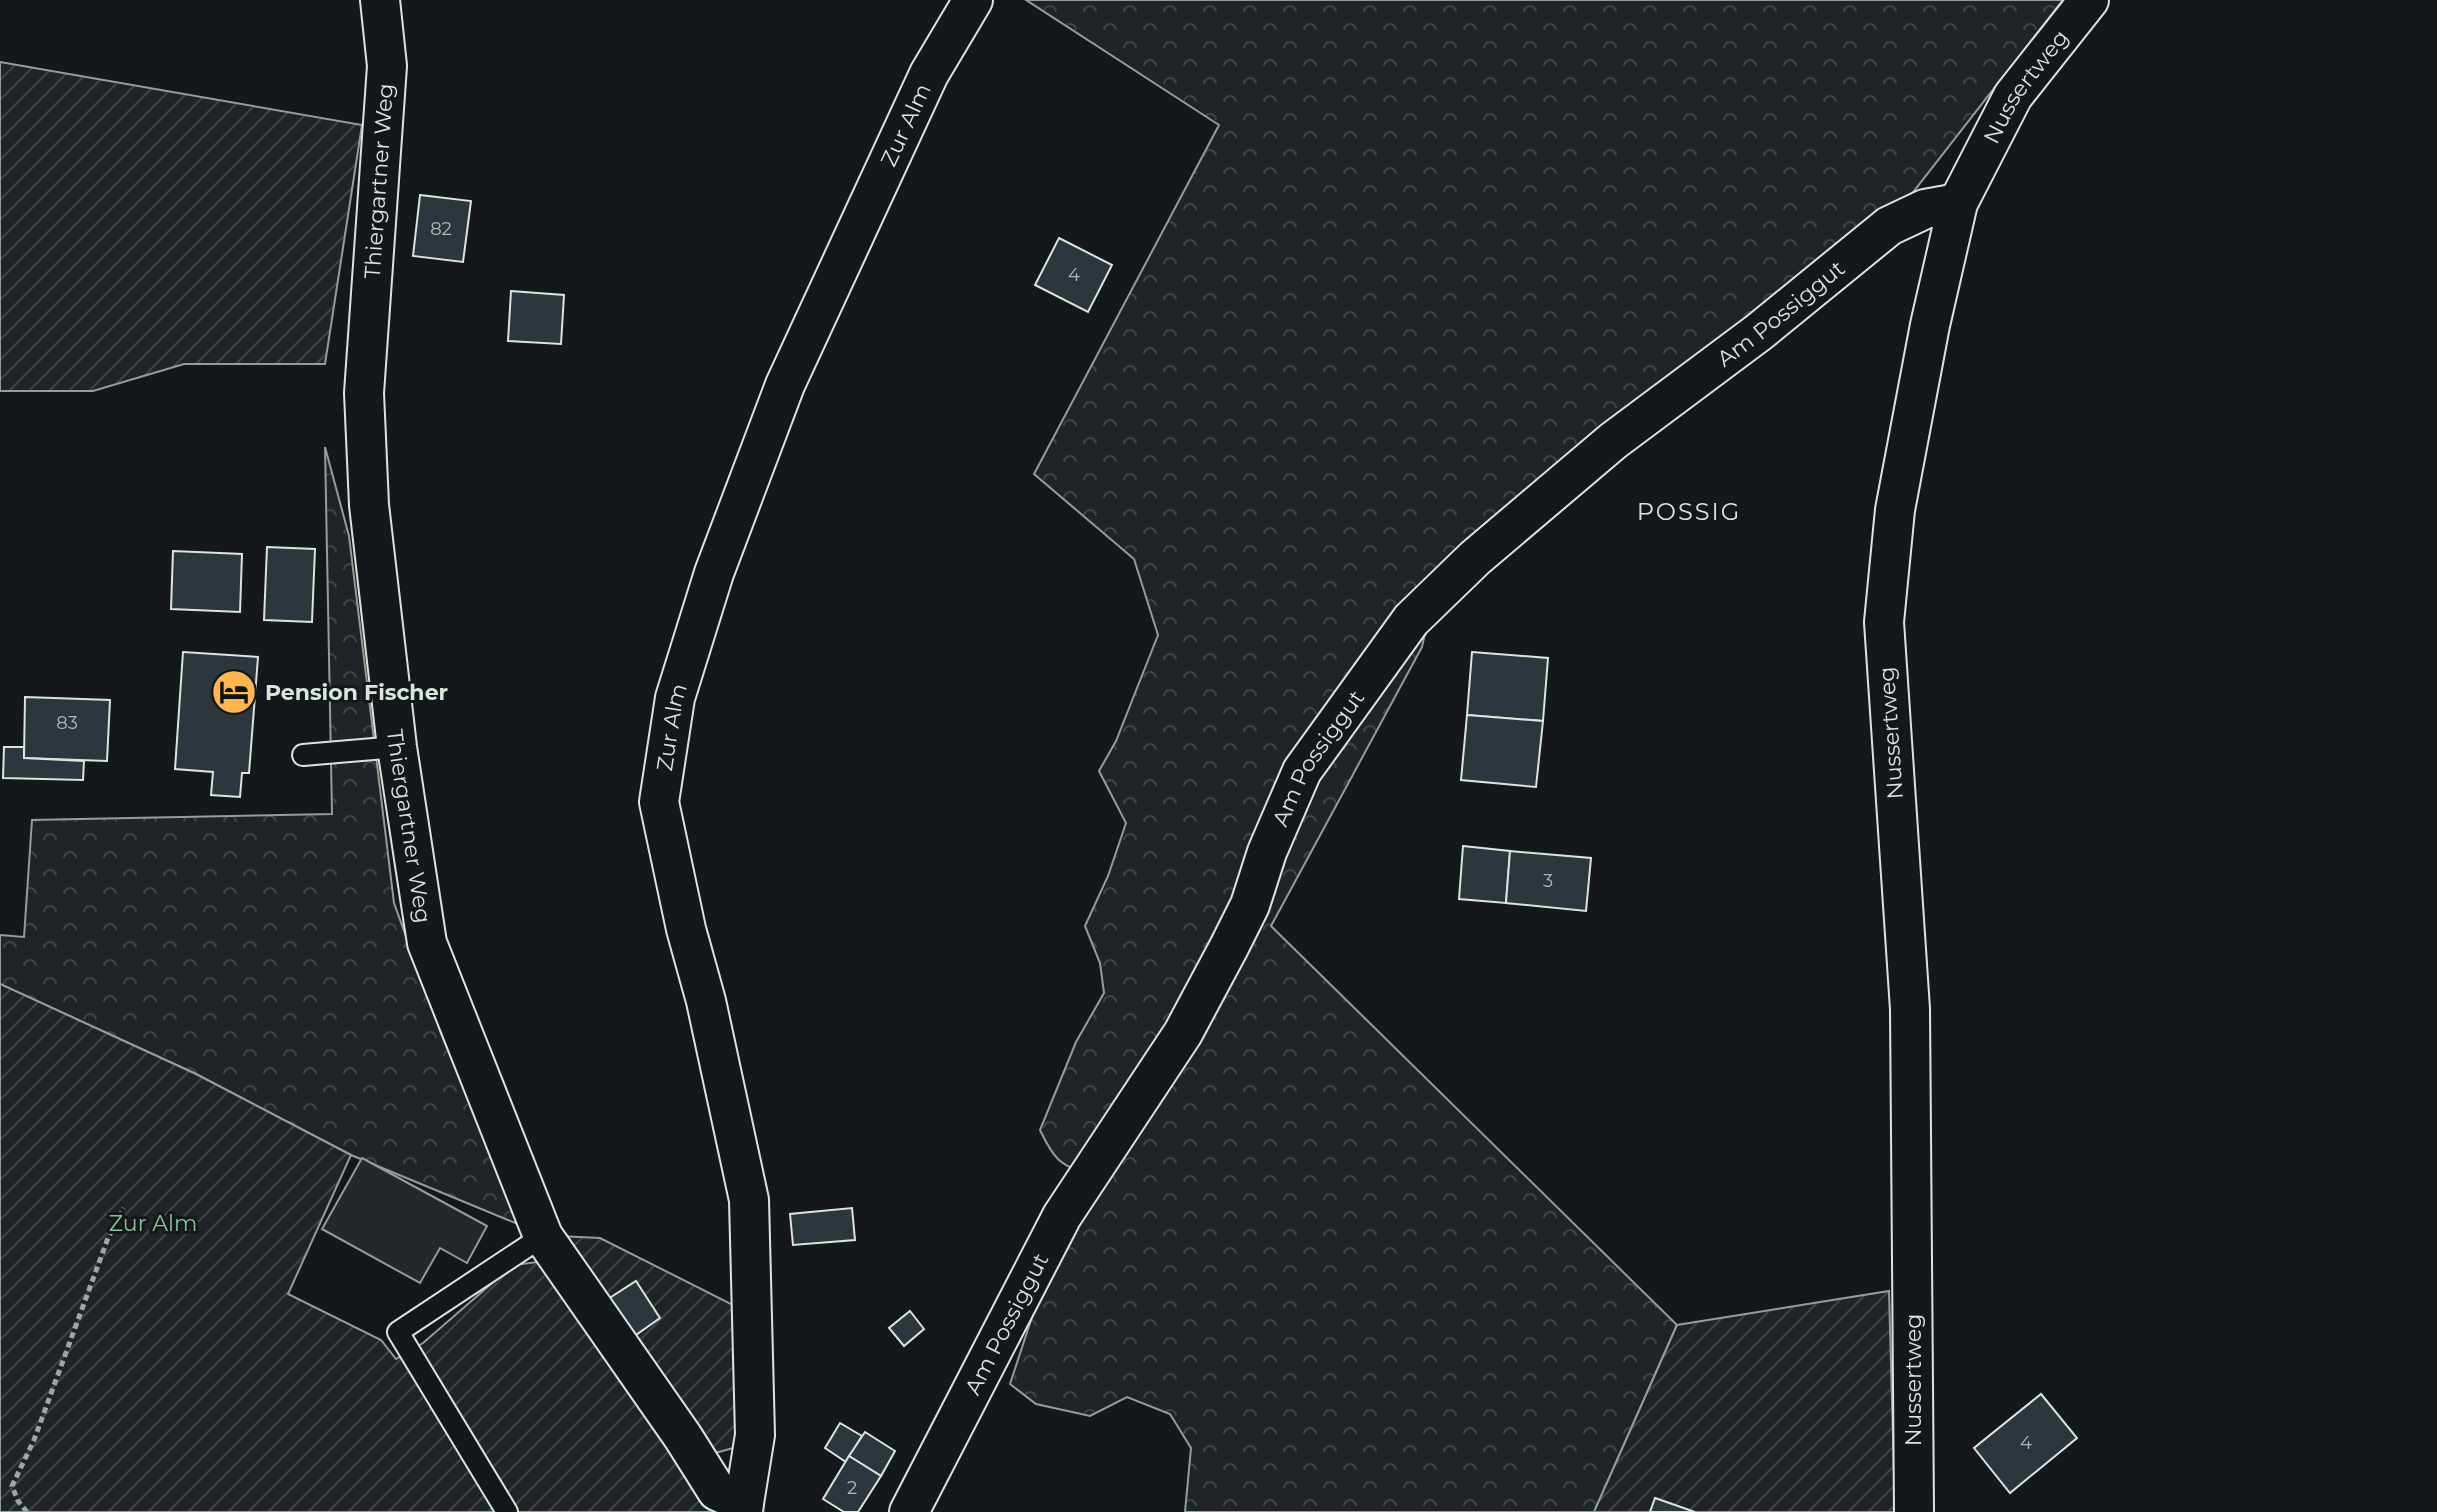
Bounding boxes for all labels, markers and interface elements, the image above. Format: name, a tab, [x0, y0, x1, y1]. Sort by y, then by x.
street label: Nussertweg	[1977, 24, 2074, 148]
street label: Zur Alm	[875, 79, 936, 171]
street label: Thiergartner Weg	[359, 82, 399, 280]
house number: 82	[430, 218, 452, 240]
street label: Am Possiggut	[1712, 254, 1850, 372]
house number: 4	[1068, 264, 1080, 286]
district label: POSSIG	[1637, 497, 1741, 526]
street label: Nussertweg	[1873, 666, 1909, 800]
hotel icon: Pension Fischer	[210, 668, 258, 716]
place label: Pension Fischer	[265, 679, 448, 706]
street label: Zur Alm	[650, 680, 692, 773]
street label: Am Possiggut	[1266, 685, 1370, 830]
house number: 83	[56, 712, 78, 734]
street label: Thiergartner Weg	[382, 728, 437, 925]
house number: 3	[1543, 870, 1553, 892]
park label: Zur Alm	[109, 1210, 197, 1237]
street label: Am Possiggut	[959, 1248, 1054, 1399]
street label: Nussertweg	[1900, 1314, 1927, 1446]
house number: 4	[2020, 1432, 2032, 1454]
house number: 2	[847, 1477, 857, 1499]

